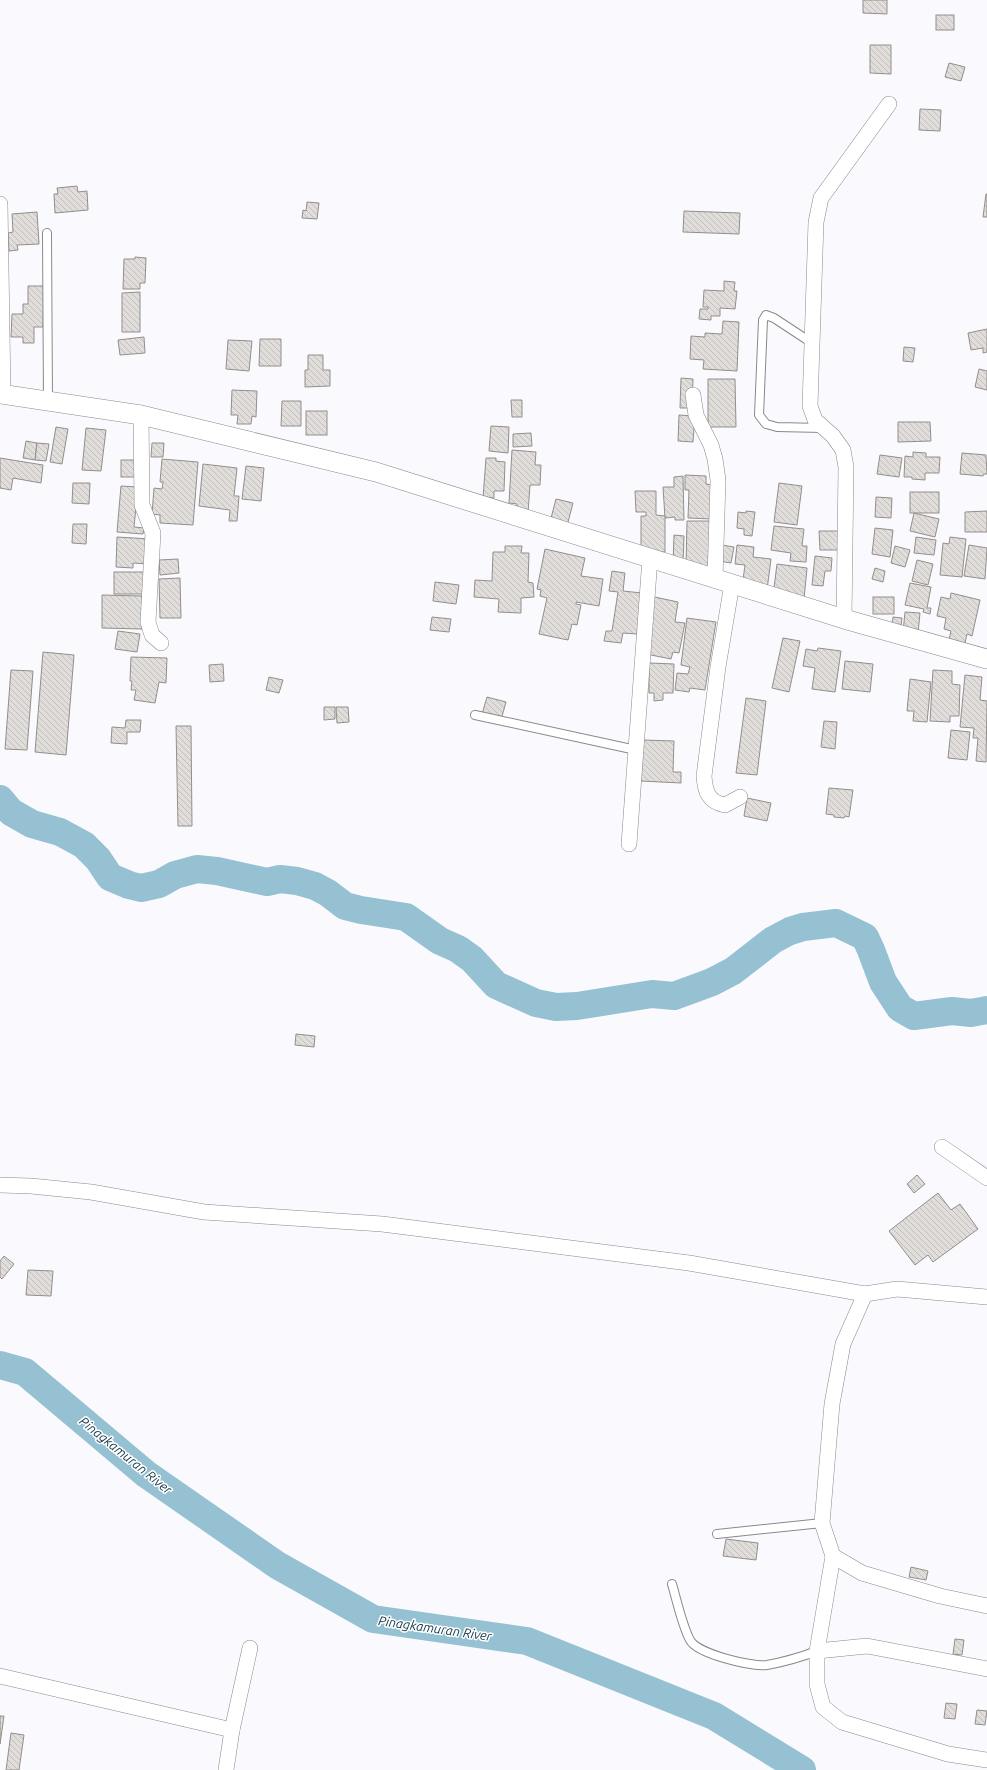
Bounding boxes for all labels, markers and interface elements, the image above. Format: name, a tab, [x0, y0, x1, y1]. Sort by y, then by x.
water label: Pinagkamuran River	[77, 1414, 176, 1497]
water label: Pinagkamuran River	[377, 1613, 494, 1643]

